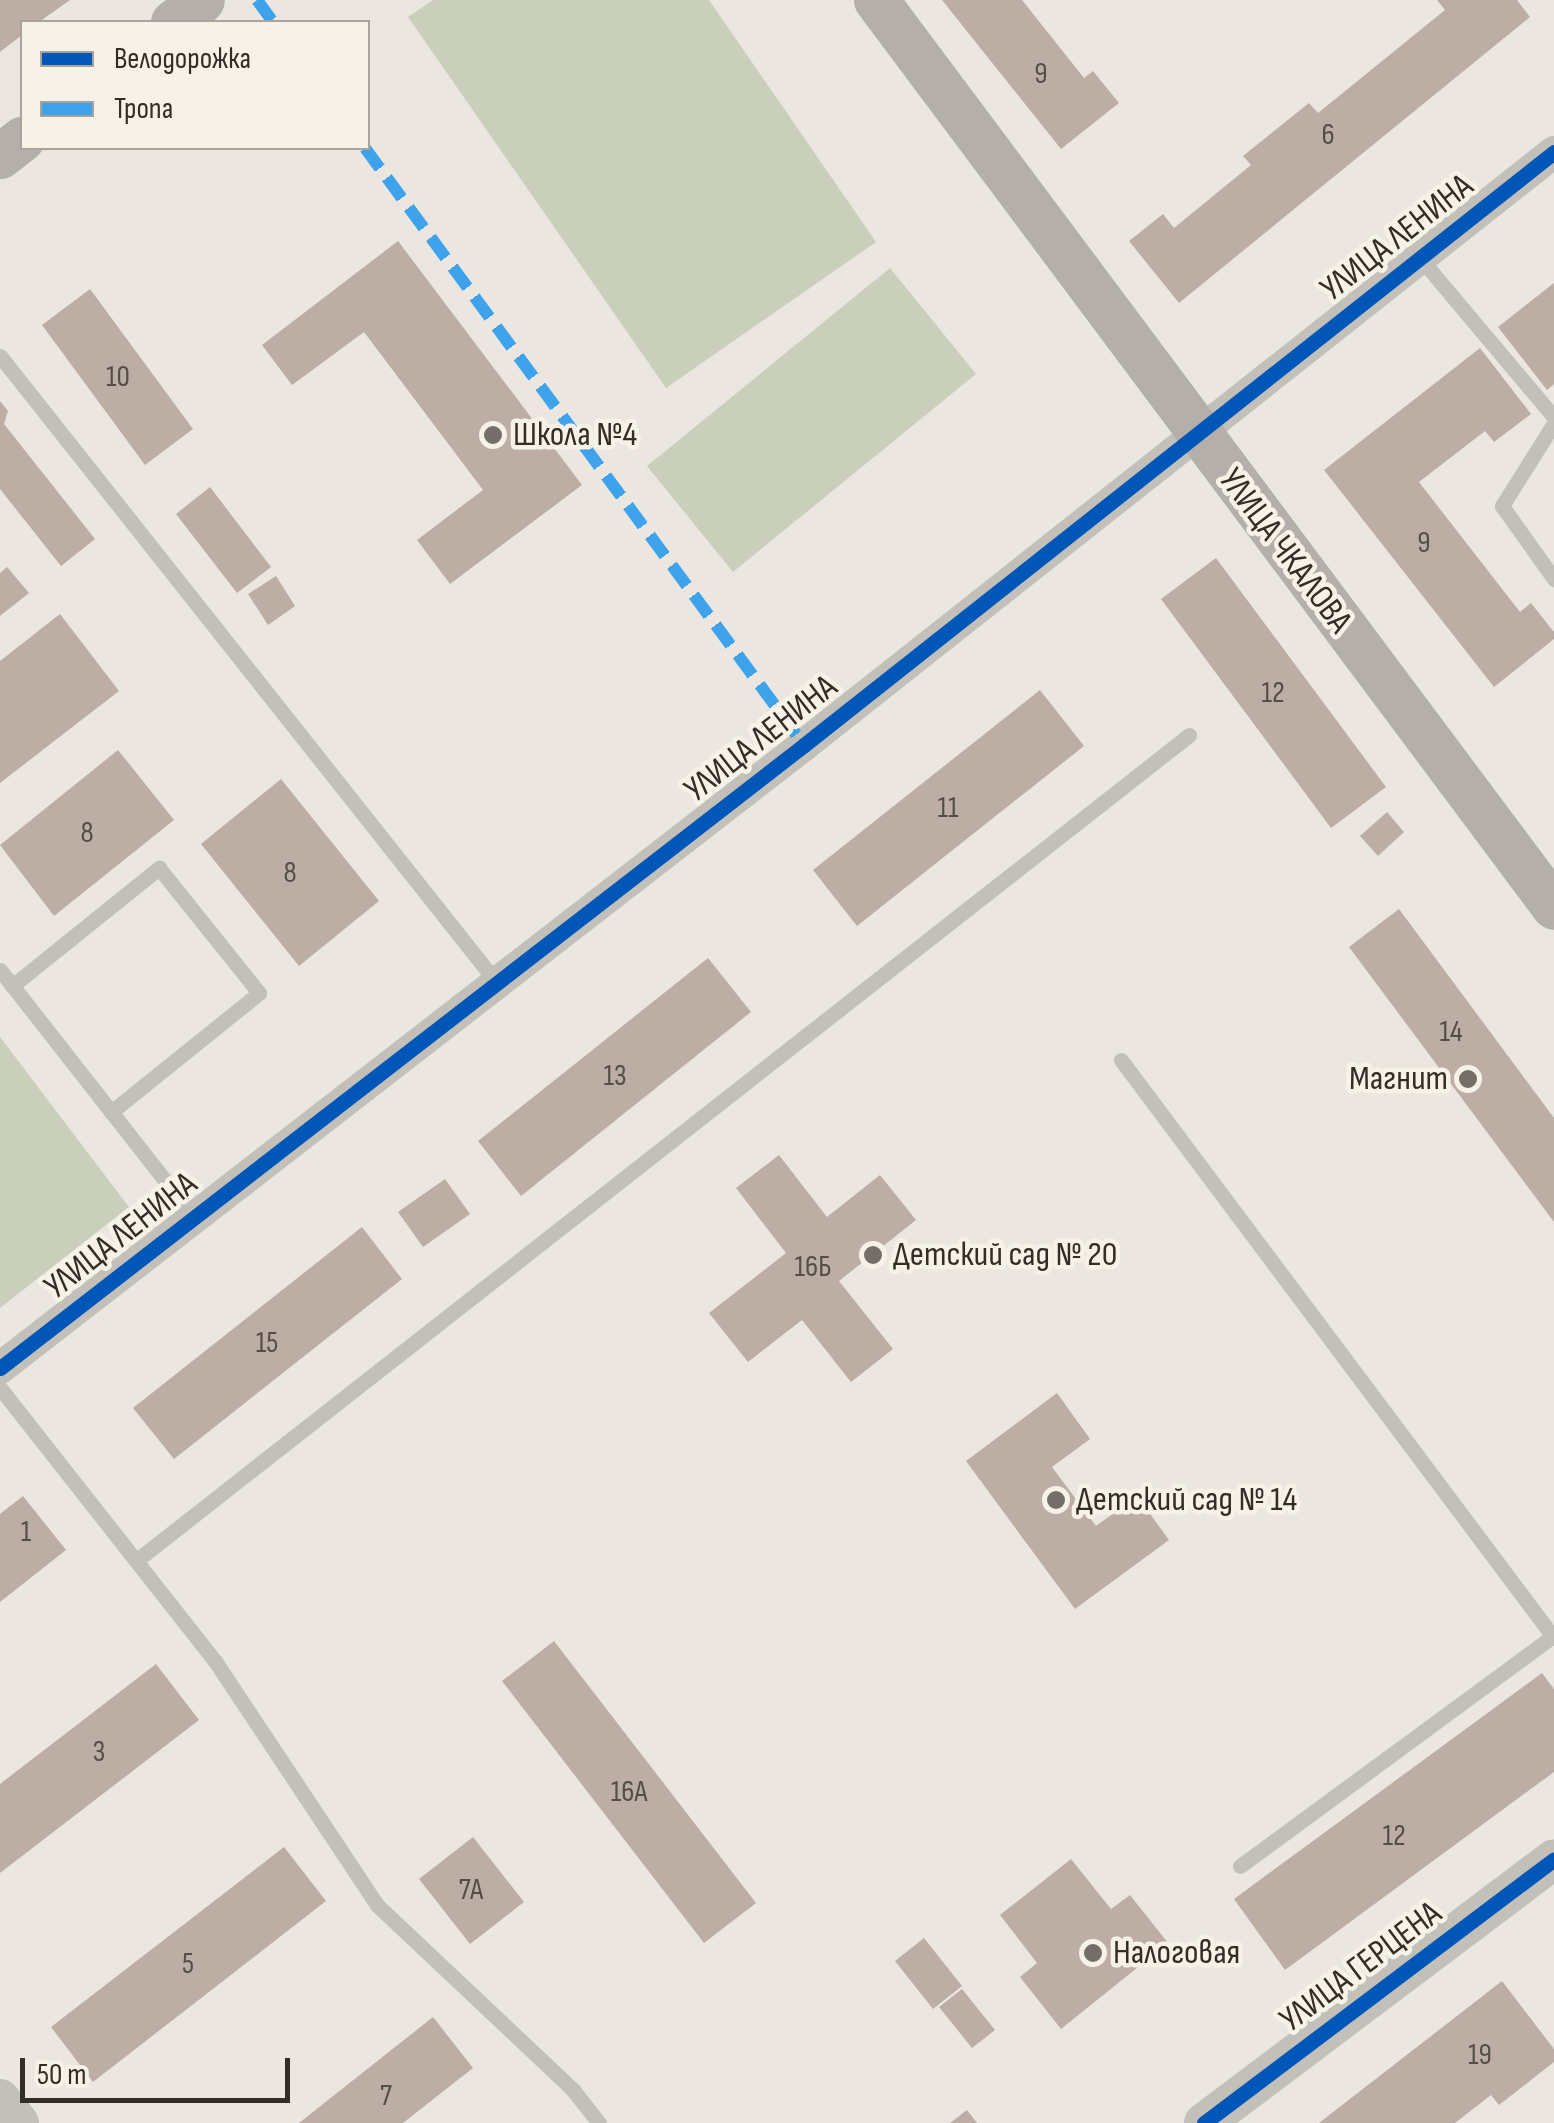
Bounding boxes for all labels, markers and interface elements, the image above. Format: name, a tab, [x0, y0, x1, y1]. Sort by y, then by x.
legend	[20, 20, 370, 150]
text: Велодорожка	[114, 41, 251, 77]
house number: 9	[1034, 56, 1048, 92]
text: Тропа	[114, 91, 173, 127]
house number: 6	[1321, 117, 1335, 153]
street label: УЛИЦА ЛЕНИНА	[1312, 165, 1482, 311]
house number: 10	[106, 359, 130, 395]
place label: Школа №4	[513, 414, 637, 456]
marker: Школа №4	[482, 424, 504, 446]
street label: УЛИЦА ЧКАЛОВА	[1209, 460, 1361, 642]
house number: 9	[1417, 525, 1431, 561]
street label: УЛИЦА ЛЕНИНА	[676, 666, 846, 812]
house number: 12	[1261, 675, 1285, 711]
house number: 11	[938, 790, 958, 826]
house number: 8	[80, 815, 94, 851]
house number: 8	[283, 855, 297, 891]
house number: 14	[1439, 1014, 1463, 1050]
house number: 13	[603, 1058, 627, 1094]
place label: Магнит	[1349, 1058, 1448, 1100]
marker: Магнит	[1457, 1068, 1479, 1090]
street label: УЛИЦА ЛЕНИНА	[36, 1163, 206, 1309]
place label: Детский сад № 20	[893, 1234, 1117, 1276]
marker: Детский сад № 20	[862, 1244, 884, 1266]
house number: 16Б	[795, 1249, 831, 1285]
house number: 15	[256, 1325, 278, 1361]
place label: Детский сад № 14	[1076, 1479, 1297, 1521]
marker: Детский сад № 14	[1045, 1489, 1067, 1511]
house number: 1	[21, 1514, 31, 1550]
house number: 3	[93, 1734, 105, 1770]
house number: 16А	[611, 1774, 647, 1810]
house number: 12	[1382, 1818, 1406, 1854]
house number: 7А	[459, 1872, 483, 1908]
street label: УЛИЦА ГЕРЦЕНА	[1272, 1893, 1450, 2041]
place label: Налоговая	[1113, 1932, 1240, 1974]
marker: Налоговая	[1082, 1942, 1104, 1964]
house number: 5	[182, 1946, 194, 1982]
house number: 19	[1468, 2037, 1492, 2073]
scale bar	[25, 2038, 295, 2100]
text: 50 m	[37, 2057, 86, 2093]
house number: 7	[380, 2078, 392, 2114]

